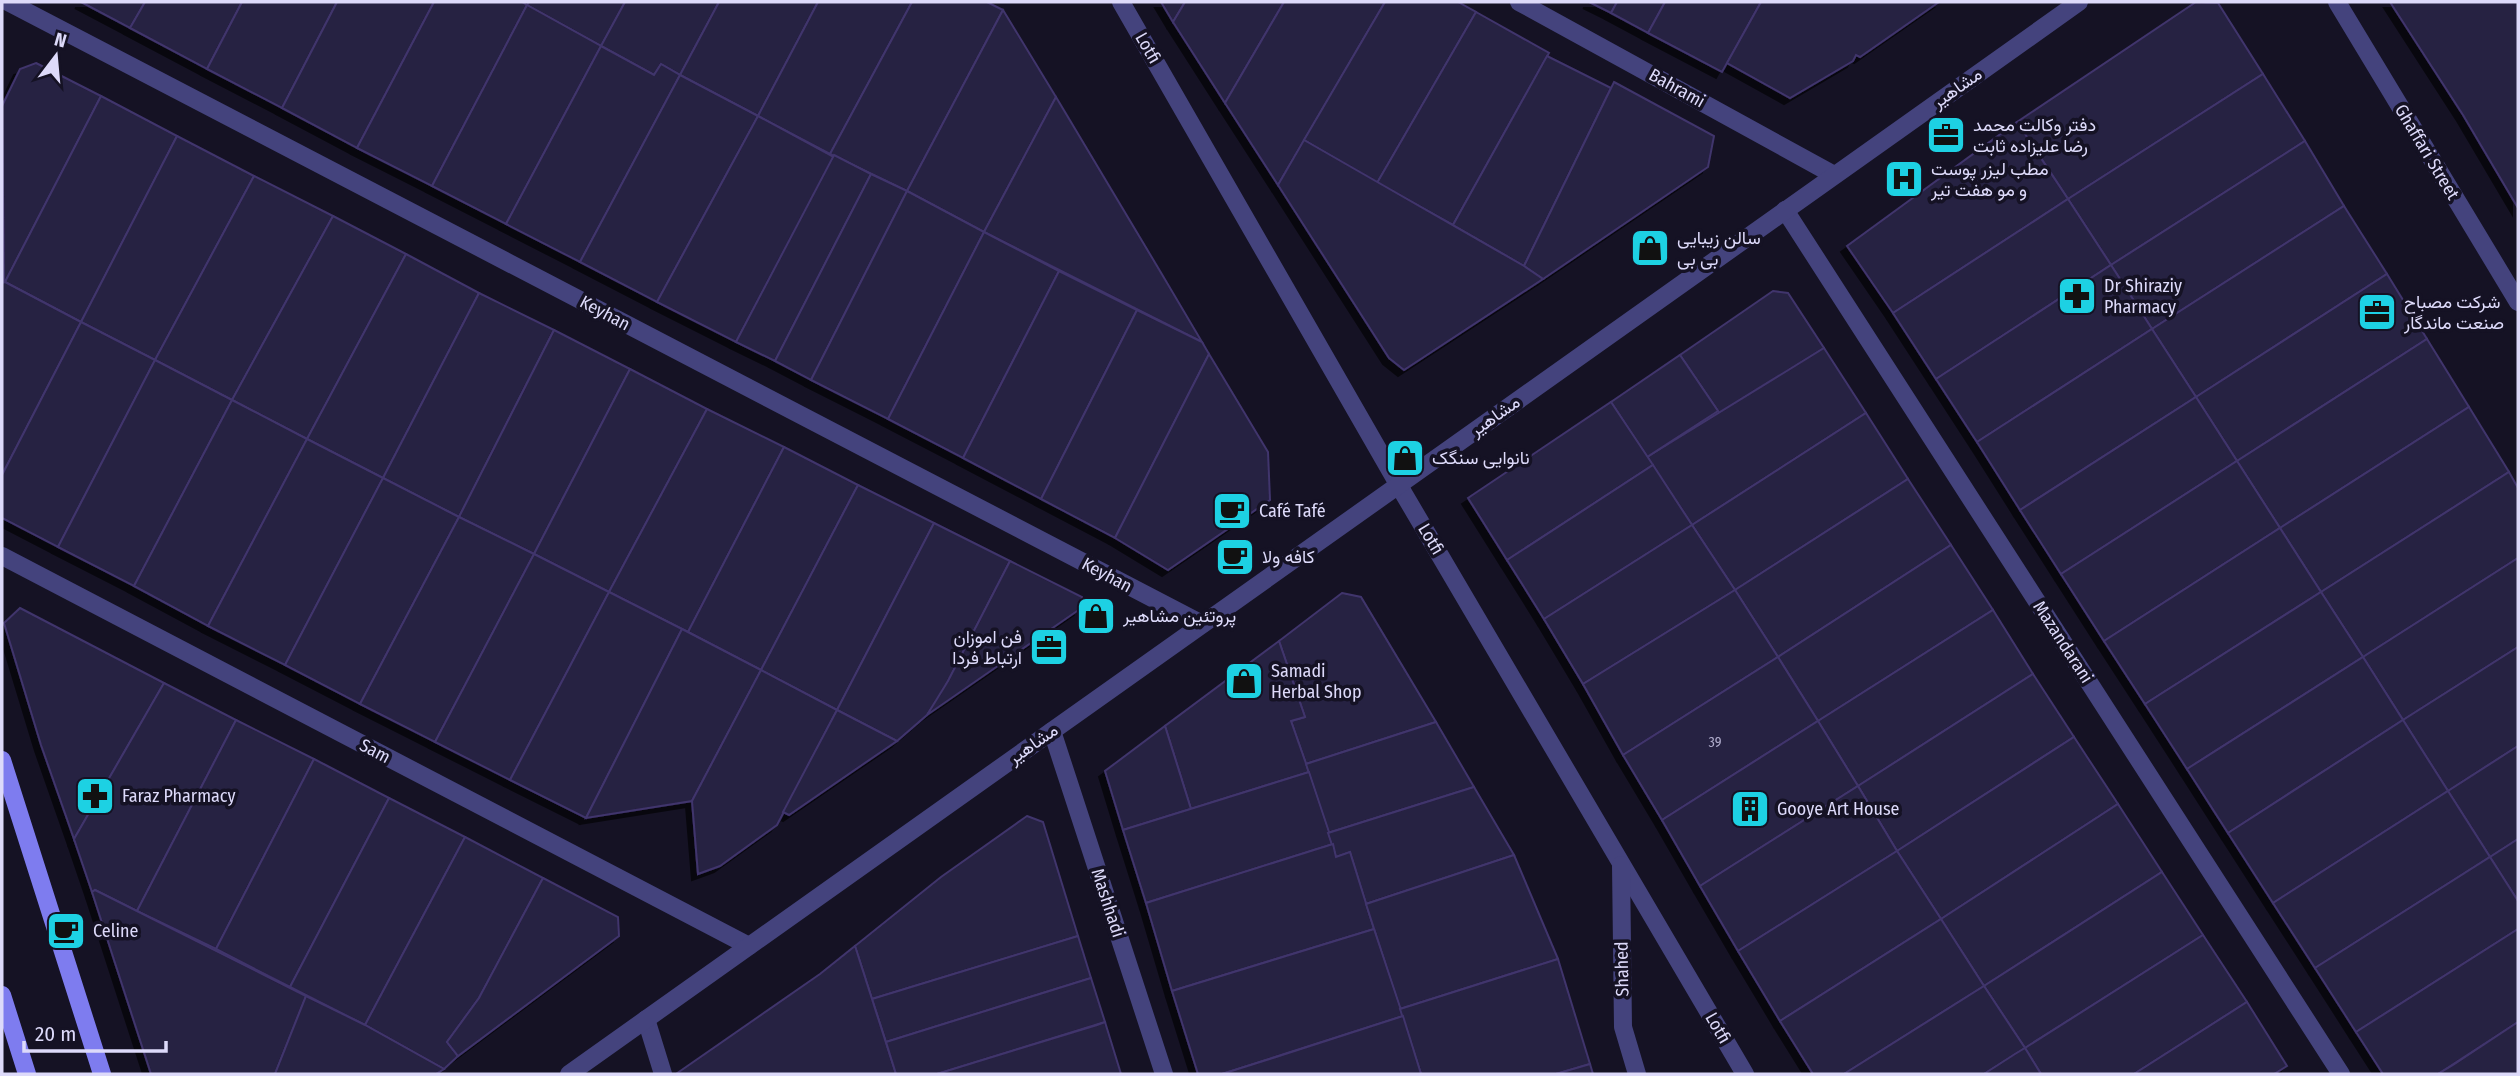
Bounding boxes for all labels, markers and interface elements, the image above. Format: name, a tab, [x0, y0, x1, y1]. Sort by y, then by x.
north arrow	[21, 21, 91, 91]
text: N	[52, 28, 69, 53]
street label: Lotfi	[1130, 28, 1166, 68]
street label: مشاهیر	[1927, 63, 1986, 114]
street label: Bahrami	[1645, 64, 1709, 112]
street label: Ghaffari Street	[2390, 100, 2464, 204]
office icon: دفتر وکالت محمد رضا علیزاده ثابت	[1925, 114, 1967, 156]
place label: دفتر وکالت محمد رضا علیزاده ثابت	[1973, 114, 2096, 157]
hospital icon: مطب لیزر پوست و مو هفت تیر	[1883, 158, 1925, 200]
place label: مطب لیزر پوست و مو هفت تیر	[1930, 158, 2049, 201]
shop icon: سالن زیبایی بی بی	[1629, 227, 1671, 269]
place label: سالن زیبایی بی بی	[1677, 227, 1761, 270]
pharmacy icon: Dr Shiraziy Pharmacy	[2056, 275, 2098, 317]
place label: Dr Shiraziy Pharmacy	[2104, 275, 2182, 318]
street label: Keyhan	[576, 291, 634, 335]
office icon: شرکت مصباح صنعت ماندگار	[2356, 291, 2398, 333]
place label: شرکت مصباح صنعت ماندگار	[2403, 291, 2504, 334]
street label: مشاهیر	[1465, 391, 1524, 442]
shop icon: نانوایی سنگک	[1384, 437, 1426, 479]
place label: نانوایی سنگک	[1432, 447, 1530, 469]
cafe icon: Café Tafé	[1211, 490, 1253, 532]
place label: Café Tafé	[1259, 500, 1326, 522]
street label: Lotfi	[1413, 519, 1449, 559]
cafe icon: کافه ولا	[1214, 536, 1256, 578]
place label: کافه ولا	[1262, 546, 1315, 568]
street label: Keyhan	[1078, 553, 1136, 597]
shop icon: پروتئین مشاهیر	[1075, 595, 1117, 637]
street label: Mazandarani	[2028, 597, 2098, 687]
place label: پروتئین مشاهیر	[1122, 605, 1236, 628]
place label: فن اموزان ارتباط فردا	[952, 626, 1022, 669]
office icon: فن اموزان ارتباط فردا	[1028, 626, 1070, 668]
shop icon: Samadi Herbal Shop	[1223, 660, 1265, 702]
place label: Samadi Herbal Shop	[1271, 660, 1362, 703]
street label: مشاهیر	[1003, 719, 1062, 770]
street label: Sam	[356, 734, 394, 768]
house number: 39	[1709, 734, 1722, 751]
pharmacy icon: Faraz Pharmacy	[74, 775, 116, 817]
place label: Faraz Pharmacy	[122, 785, 236, 807]
building icon: Gooye Art House	[1729, 788, 1771, 830]
place label: Gooye Art House	[1777, 798, 1900, 820]
street label: Mashhadi	[1087, 866, 1129, 940]
cafe icon: Celine	[45, 910, 87, 952]
place label: Celine	[93, 920, 138, 942]
street label: Shahed	[1611, 941, 1633, 997]
street label: Lotfi	[1700, 1008, 1736, 1048]
scale bar	[24, 1010, 166, 1054]
text: 20 m	[35, 1021, 76, 1047]

